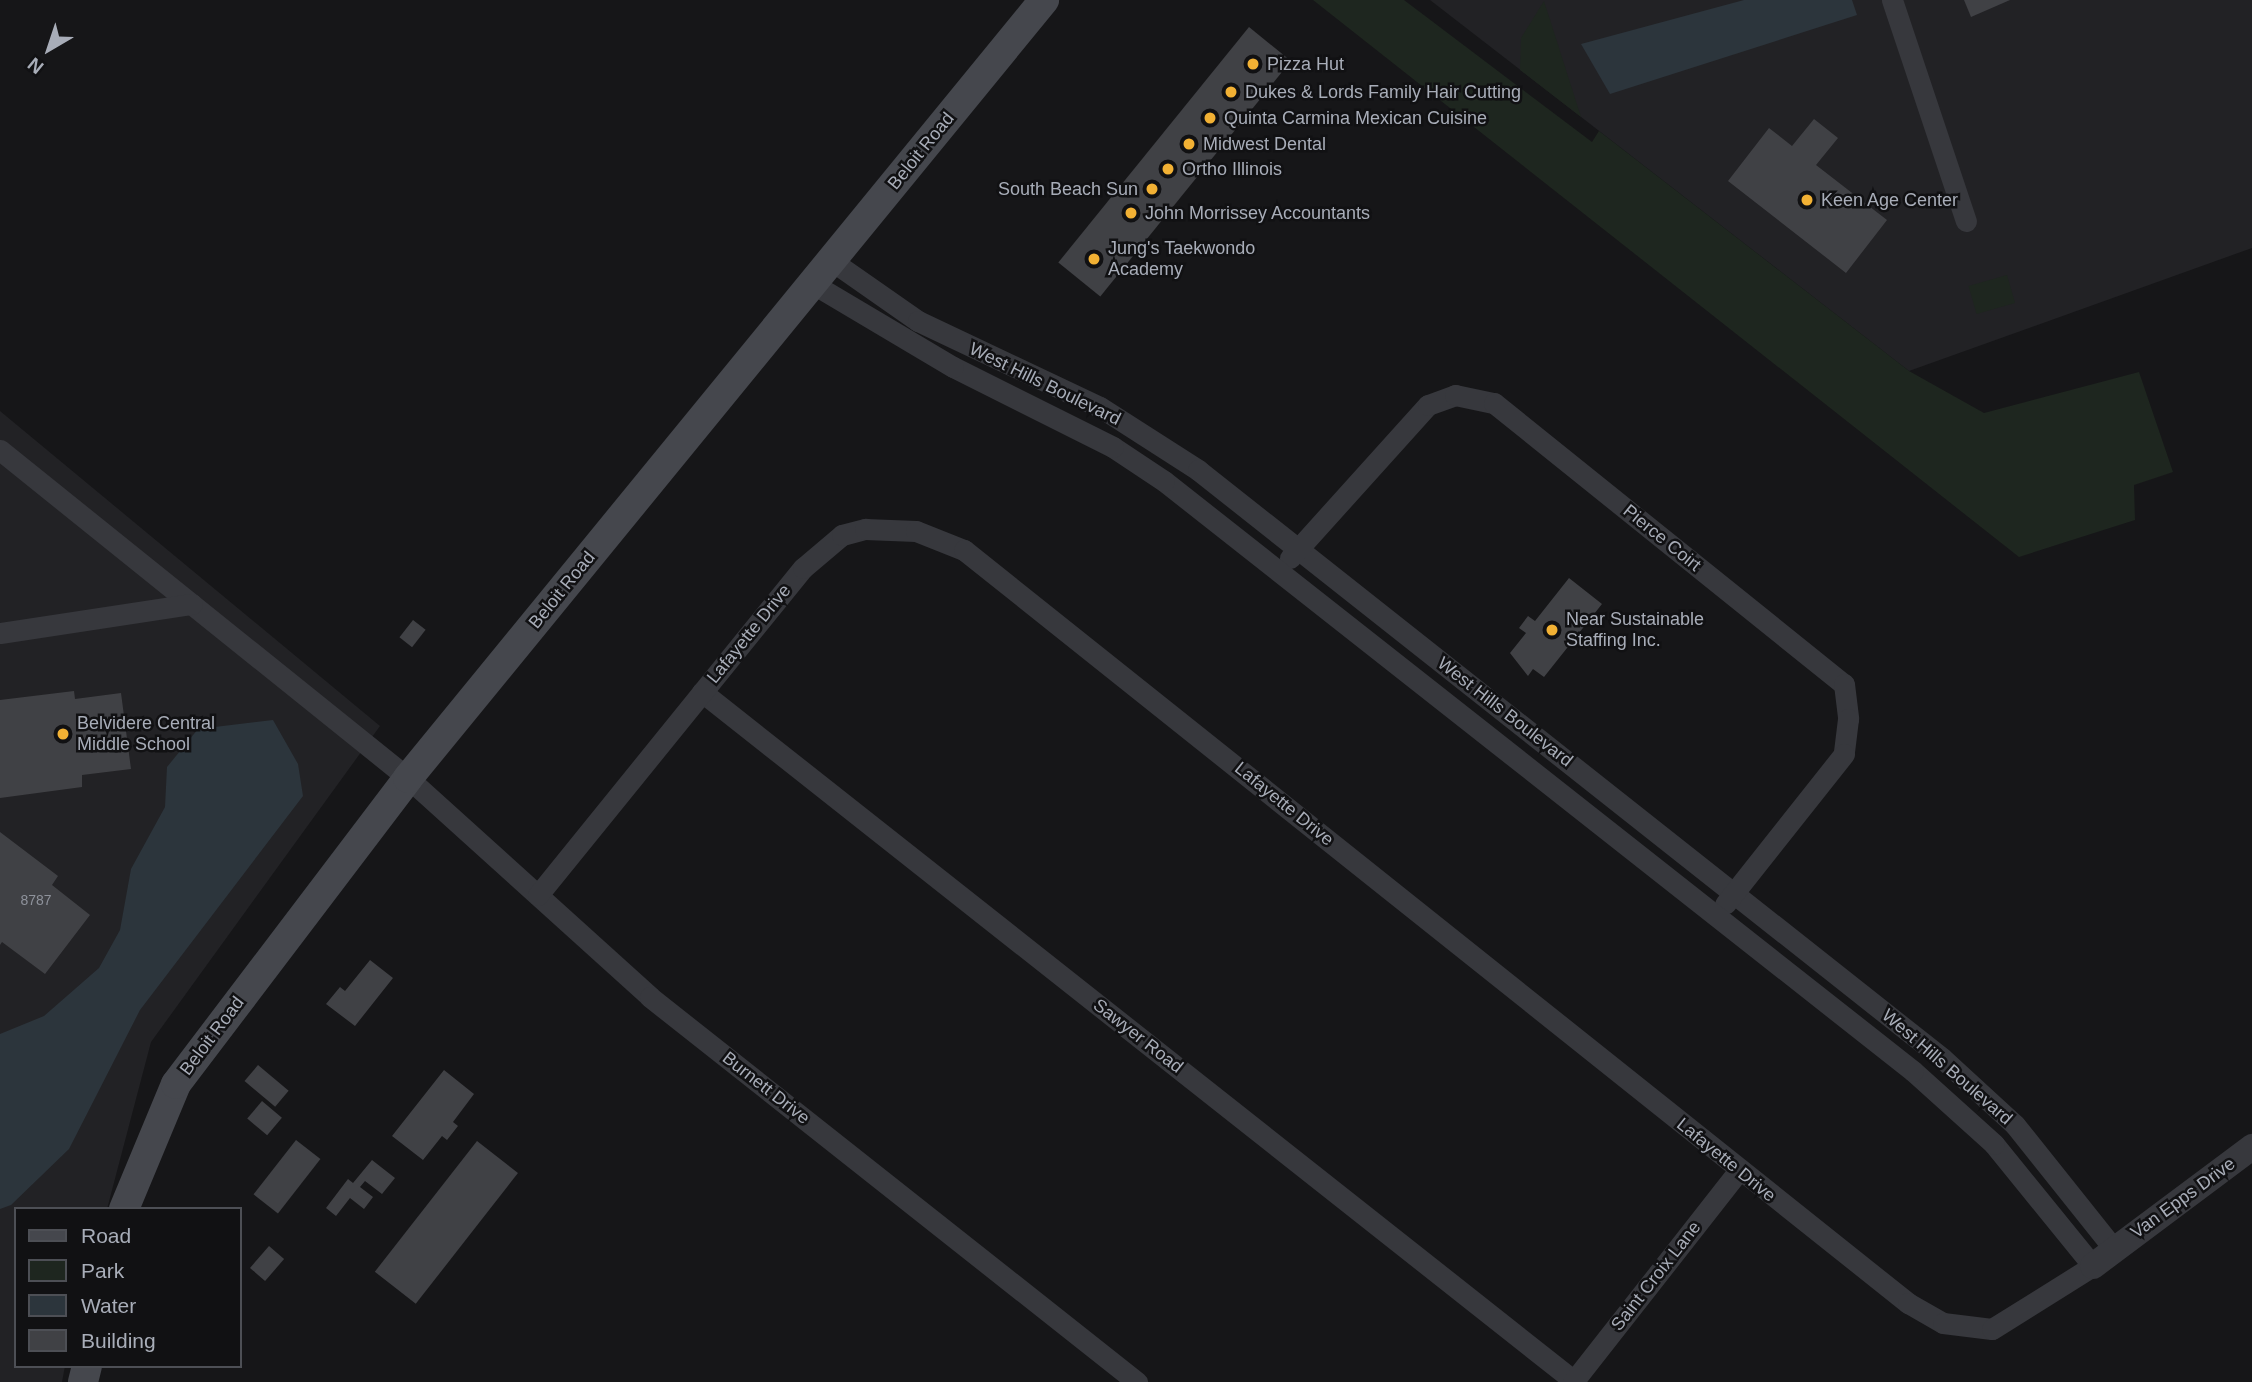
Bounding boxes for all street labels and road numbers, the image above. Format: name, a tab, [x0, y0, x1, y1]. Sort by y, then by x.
street label: Beloit Road	[883, 108, 959, 194]
street label: West Hills Boulevard	[966, 338, 1124, 430]
street label: Pierce Coirt	[1619, 500, 1705, 576]
street label: Beloit Road	[524, 547, 600, 633]
street label: Lafayette Drive	[703, 580, 795, 688]
street label: West Hills Boulevard	[1433, 652, 1577, 772]
street label: Lafayette Drive	[1230, 758, 1338, 850]
street label: Beloit Road	[175, 992, 249, 1080]
street label: Sawyer Road	[1089, 994, 1187, 1078]
street label: West Hills Boulevard	[1877, 1004, 2017, 1130]
street label: Burnett Drive	[718, 1047, 814, 1129]
street label: Lafayette Drive	[1672, 1114, 1780, 1206]
street label: Van Epps Drive	[2127, 1153, 2239, 1243]
street label: Saint Croix Lane	[1607, 1217, 1705, 1335]

